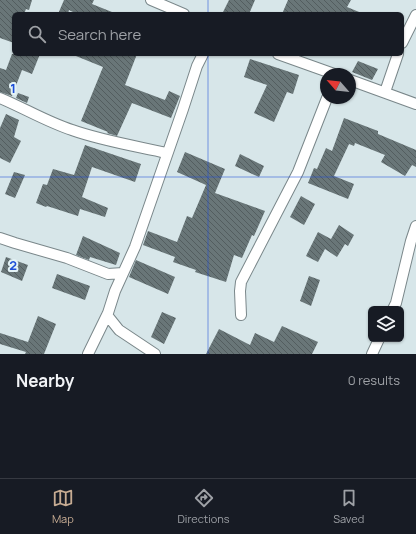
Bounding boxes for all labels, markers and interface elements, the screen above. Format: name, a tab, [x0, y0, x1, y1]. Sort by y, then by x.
search box	[12, 12, 404, 56]
icon: search	[26, 23, 48, 45]
text: Search here	[58, 24, 141, 45]
north arrow	[320, 68, 356, 104]
text: 1	[10, 79, 16, 97]
text: 2	[9, 256, 17, 274]
map controls	[368, 306, 404, 342]
button: layers	[368, 306, 404, 342]
text: Nearby	[16, 369, 74, 392]
text: 0 results	[348, 371, 400, 389]
tab: Map	[52, 487, 74, 526]
tab: Directions	[177, 487, 230, 526]
tab: Saved	[333, 487, 364, 526]

